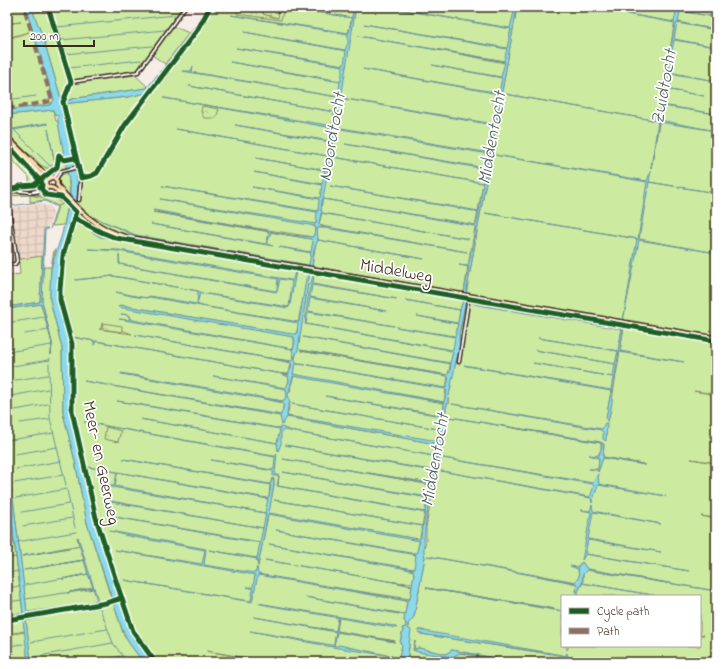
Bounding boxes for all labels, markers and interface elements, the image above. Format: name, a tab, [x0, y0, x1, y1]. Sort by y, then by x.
scale bar	[24, 22, 94, 48]
text: 200 m	[30, 28, 59, 46]
water label: Zuidtocht	[645, 46, 685, 127]
water label: Middentocht	[472, 88, 515, 187]
water label: Noordtocht	[312, 89, 354, 183]
street label: Middelweg	[357, 253, 434, 292]
street label: Meer- en Geerweg	[73, 399, 126, 528]
water label: Middentocht	[415, 410, 458, 509]
legend	[561, 595, 701, 647]
text: Cycle path	[597, 603, 649, 622]
text: Path	[597, 623, 620, 641]

